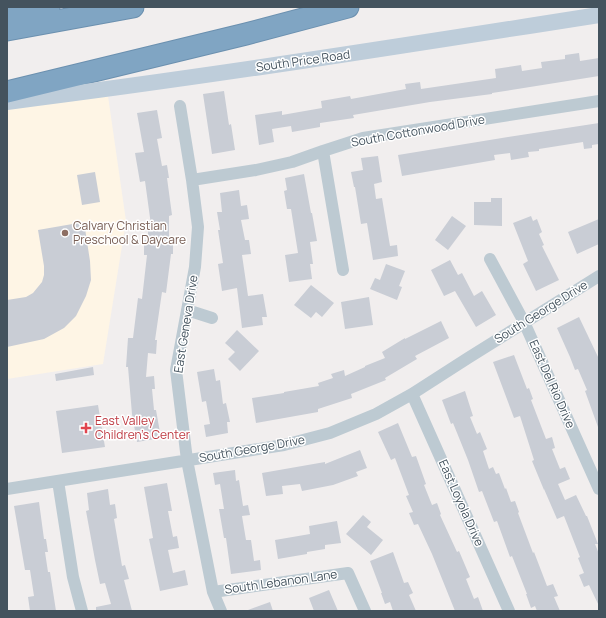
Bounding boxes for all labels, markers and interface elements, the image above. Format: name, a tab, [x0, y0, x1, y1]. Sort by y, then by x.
street label: South Price Road	[255, 46, 351, 76]
street label: South Cottonwood Drive	[350, 110, 486, 151]
place label: Calvary Christian Preschool & Daycare	[73, 217, 186, 248]
marker: Calvary Christian Preschool & Daycare	[60, 228, 70, 238]
street label: East Geneva Drive	[169, 274, 202, 374]
street label: South George Drive	[491, 276, 591, 347]
street label: East Del Rio Drive	[525, 337, 580, 431]
place label: East Valley Children's Center	[95, 412, 191, 443]
marker: East Valley Children's Center	[80, 422, 92, 434]
street label: South George Drive	[198, 431, 306, 466]
street label: East Loyola Drive	[435, 457, 488, 549]
street label: South Lebanon Lane	[224, 565, 338, 598]

